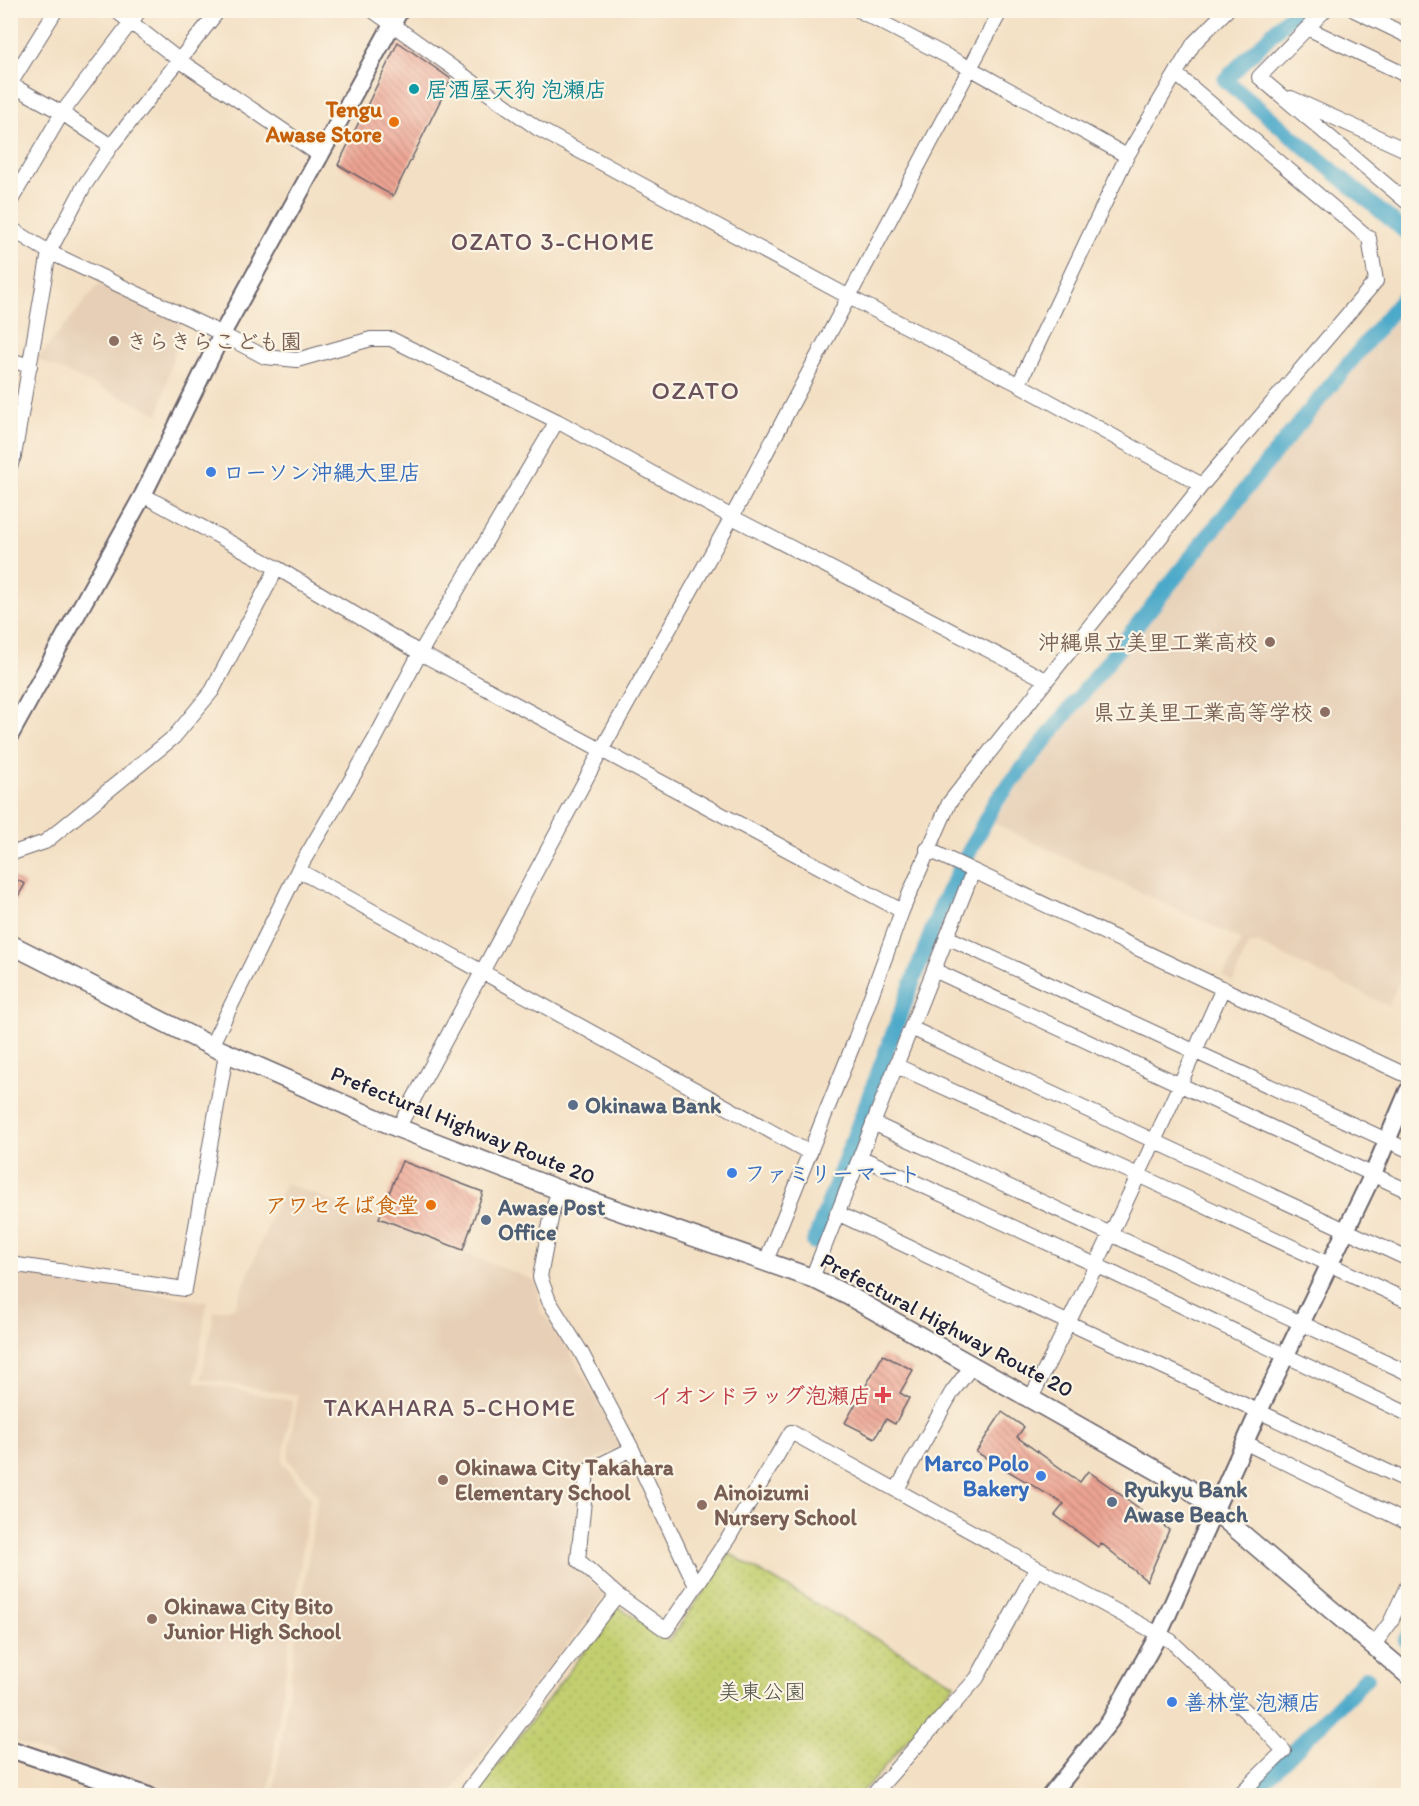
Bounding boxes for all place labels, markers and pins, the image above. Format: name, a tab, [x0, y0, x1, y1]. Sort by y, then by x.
place label: 居酒屋天狗 泡瀬店	[426, 76, 607, 103]
marker: 居酒屋天狗 泡瀬店	[407, 82, 421, 96]
place label: Tengu Awase Store	[265, 96, 382, 148]
marker: Tengu Awase Store	[387, 115, 401, 129]
place label: きらきらこども園	[126, 328, 302, 355]
marker: きらきらこども園	[107, 334, 121, 348]
place label: ローソン沖縄大里店	[223, 459, 421, 486]
marker: ローソン沖縄大里店	[204, 465, 218, 479]
place label: 沖縄県立美里工業高校	[1038, 629, 1258, 656]
marker: 沖縄県立美里工業高校	[1263, 635, 1277, 649]
place label: 県立美里工業高等学校	[1093, 699, 1313, 726]
marker: 県立美里工業高等学校	[1318, 705, 1332, 719]
place label: Okinawa Bank	[585, 1092, 722, 1119]
marker: Okinawa Bank	[566, 1098, 580, 1112]
place label: ファミリーマート	[744, 1160, 921, 1187]
marker: ファミリーマート	[725, 1166, 739, 1180]
place label: アワセそば食堂	[265, 1192, 419, 1219]
place label: Awase Post Office	[497, 1194, 606, 1246]
marker: アワセそば食堂	[424, 1198, 438, 1212]
marker: Awase Post Office	[479, 1213, 493, 1227]
place label: イオンドラッグ泡瀬店	[651, 1382, 871, 1409]
marker: イオンドラッグ泡瀬店	[876, 1388, 890, 1402]
place label: Marco Polo Bakery	[924, 1450, 1030, 1502]
place label: Okinawa City Takahara Elementary School	[455, 1454, 674, 1506]
marker: Marco Polo Bakery	[1034, 1469, 1048, 1483]
marker: Okinawa City Takahara Elementary School	[436, 1473, 450, 1487]
place label: Ryukyu Bank Awase Beach	[1123, 1476, 1249, 1528]
place label: Ainoizumi Nursery School	[713, 1479, 858, 1531]
marker: Ryukyu Bank Awase Beach	[1105, 1495, 1119, 1509]
marker: Ainoizumi Nursery School	[695, 1498, 709, 1512]
place label: Okinawa City Bito Junior High School	[163, 1593, 342, 1645]
marker: Okinawa City Bito Junior High School	[145, 1612, 159, 1626]
place label: 善林堂 泡瀬店	[1184, 1689, 1321, 1716]
marker: 善林堂 泡瀬店	[1165, 1695, 1179, 1709]

